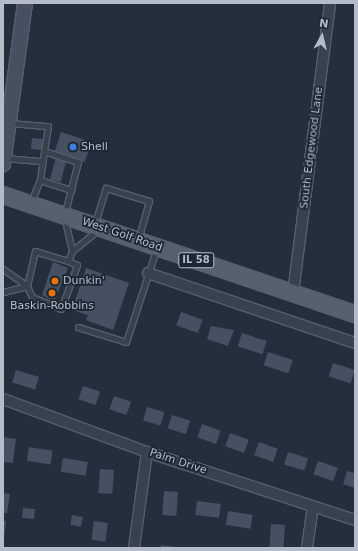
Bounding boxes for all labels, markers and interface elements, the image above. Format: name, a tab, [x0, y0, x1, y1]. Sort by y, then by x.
north arrow	[302, 16, 342, 56]
text: N	[318, 17, 329, 31]
street label: South Edgewood Lane	[298, 86, 326, 210]
place label: Shell	[81, 140, 108, 154]
marker: Shell	[68, 142, 78, 152]
street label: West Golf Road	[80, 215, 164, 255]
road number: IL 58	[178, 252, 214, 268]
place label: Dunkin'	[63, 274, 105, 288]
marker: Dunkin'	[50, 276, 60, 286]
marker: Baskin-Robbins	[47, 288, 57, 298]
place label: Baskin-Robbins	[10, 299, 94, 313]
street label: Palm Drive	[148, 447, 208, 477]

